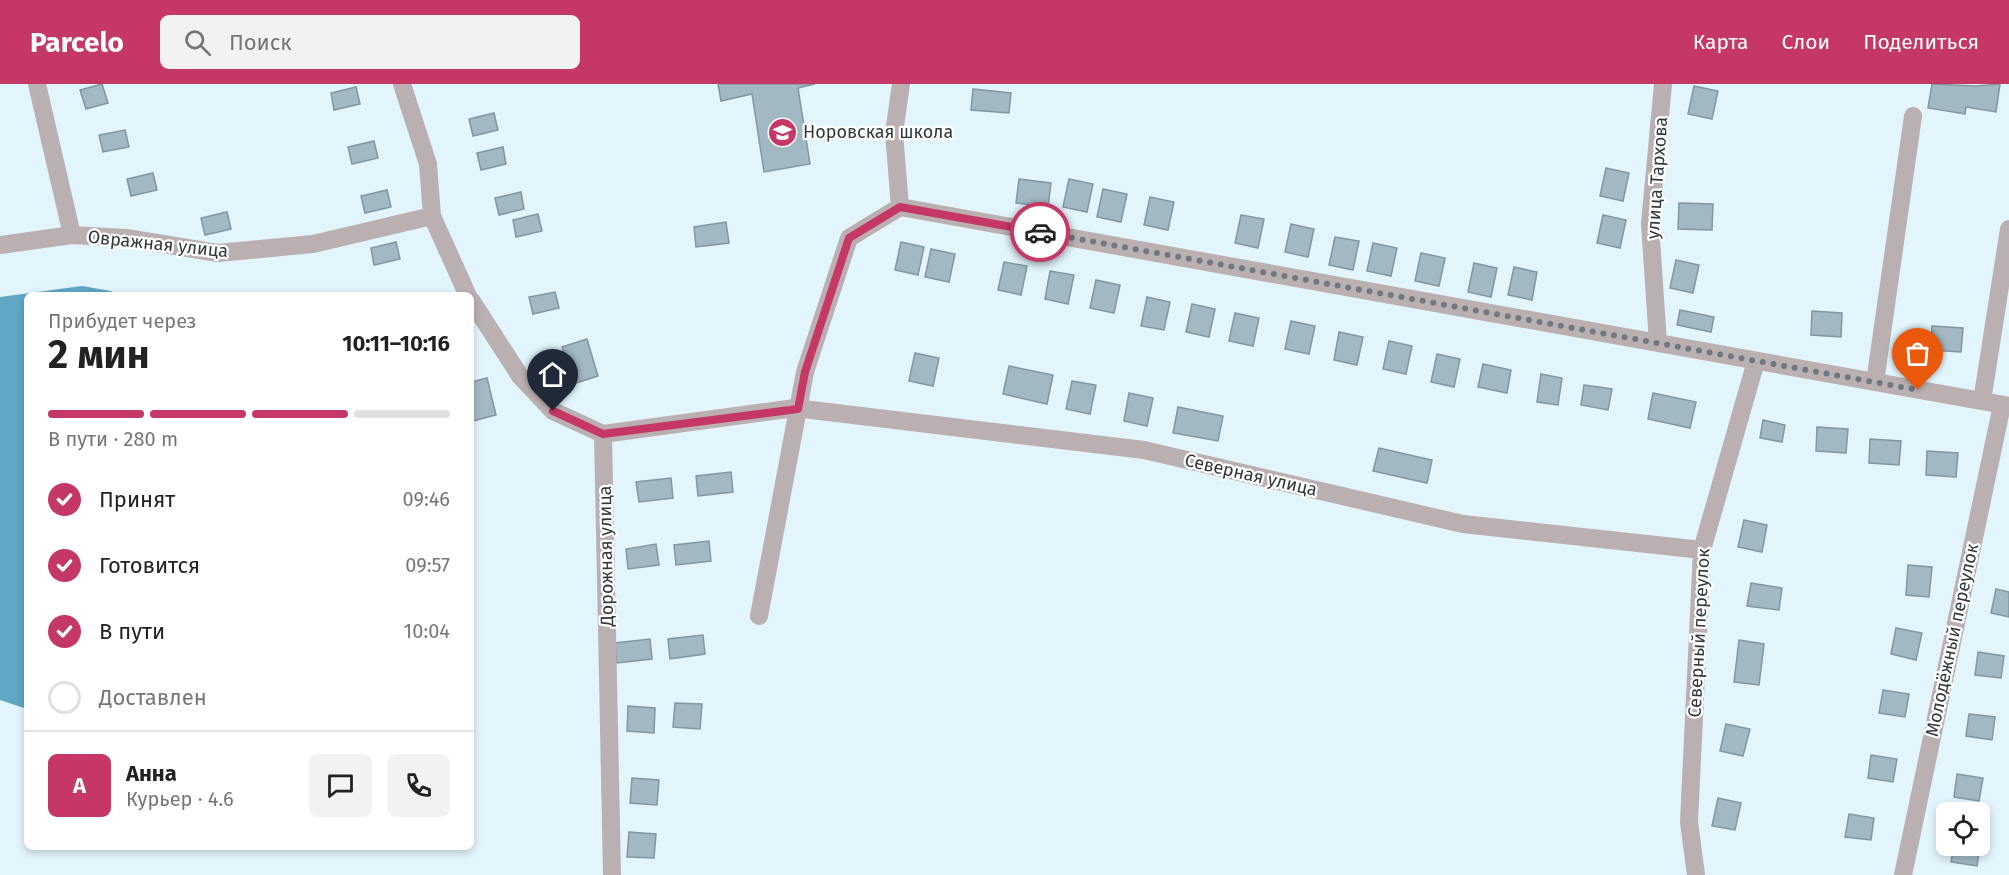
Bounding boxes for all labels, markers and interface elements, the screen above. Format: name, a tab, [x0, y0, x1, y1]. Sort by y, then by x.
search box	[160, 15, 580, 69]
text: Parcelo	[30, 26, 124, 59]
icon: search	[181, 26, 214, 59]
text: Поиск	[229, 29, 292, 56]
text: Карта	[1693, 29, 1749, 55]
text: Слои	[1782, 29, 1830, 55]
text: Поделиться	[1863, 29, 1979, 55]
school or university icon: Норовская школа	[766, 116, 798, 148]
street label: улица Тархова	[1642, 116, 1672, 240]
place label: Норовская школа	[803, 121, 953, 143]
courier	[1010, 202, 1070, 262]
icon: car	[1024, 216, 1057, 249]
street label: Овражная улица	[87, 226, 229, 262]
text: Прибудет через	[48, 309, 197, 333]
pin	[1892, 328, 1943, 390]
text: 10:11–10:16	[342, 330, 450, 357]
text: 2 мин	[48, 332, 150, 378]
icon: bag	[1901, 337, 1934, 370]
pin	[527, 349, 578, 411]
icon: home	[536, 358, 569, 391]
text: В пути · 280 m	[48, 427, 178, 451]
street label: Северная улица	[1183, 449, 1319, 501]
icon: check	[48, 483, 81, 516]
street label: Дорожная улица	[594, 485, 618, 628]
text: Принят	[99, 486, 175, 513]
text: 09:46	[403, 487, 450, 511]
street label: Молодёжный переулок	[1921, 541, 1983, 739]
street label: Северный переулок	[1684, 547, 1714, 718]
icon: check	[48, 549, 81, 582]
text: Готовится	[99, 552, 200, 579]
text: 09:57	[405, 553, 450, 577]
icon: check	[48, 615, 81, 648]
text: В пути	[99, 618, 165, 645]
text: 10:04	[404, 619, 450, 643]
text: Доставлен	[99, 684, 207, 711]
button: chat	[309, 754, 372, 817]
button: phone	[387, 754, 450, 817]
text: Анна	[126, 760, 177, 787]
text: А	[73, 772, 86, 799]
text: Курьер · 4.6	[126, 787, 234, 811]
map controls	[1936, 802, 1990, 856]
button: locate	[1936, 802, 1990, 856]

